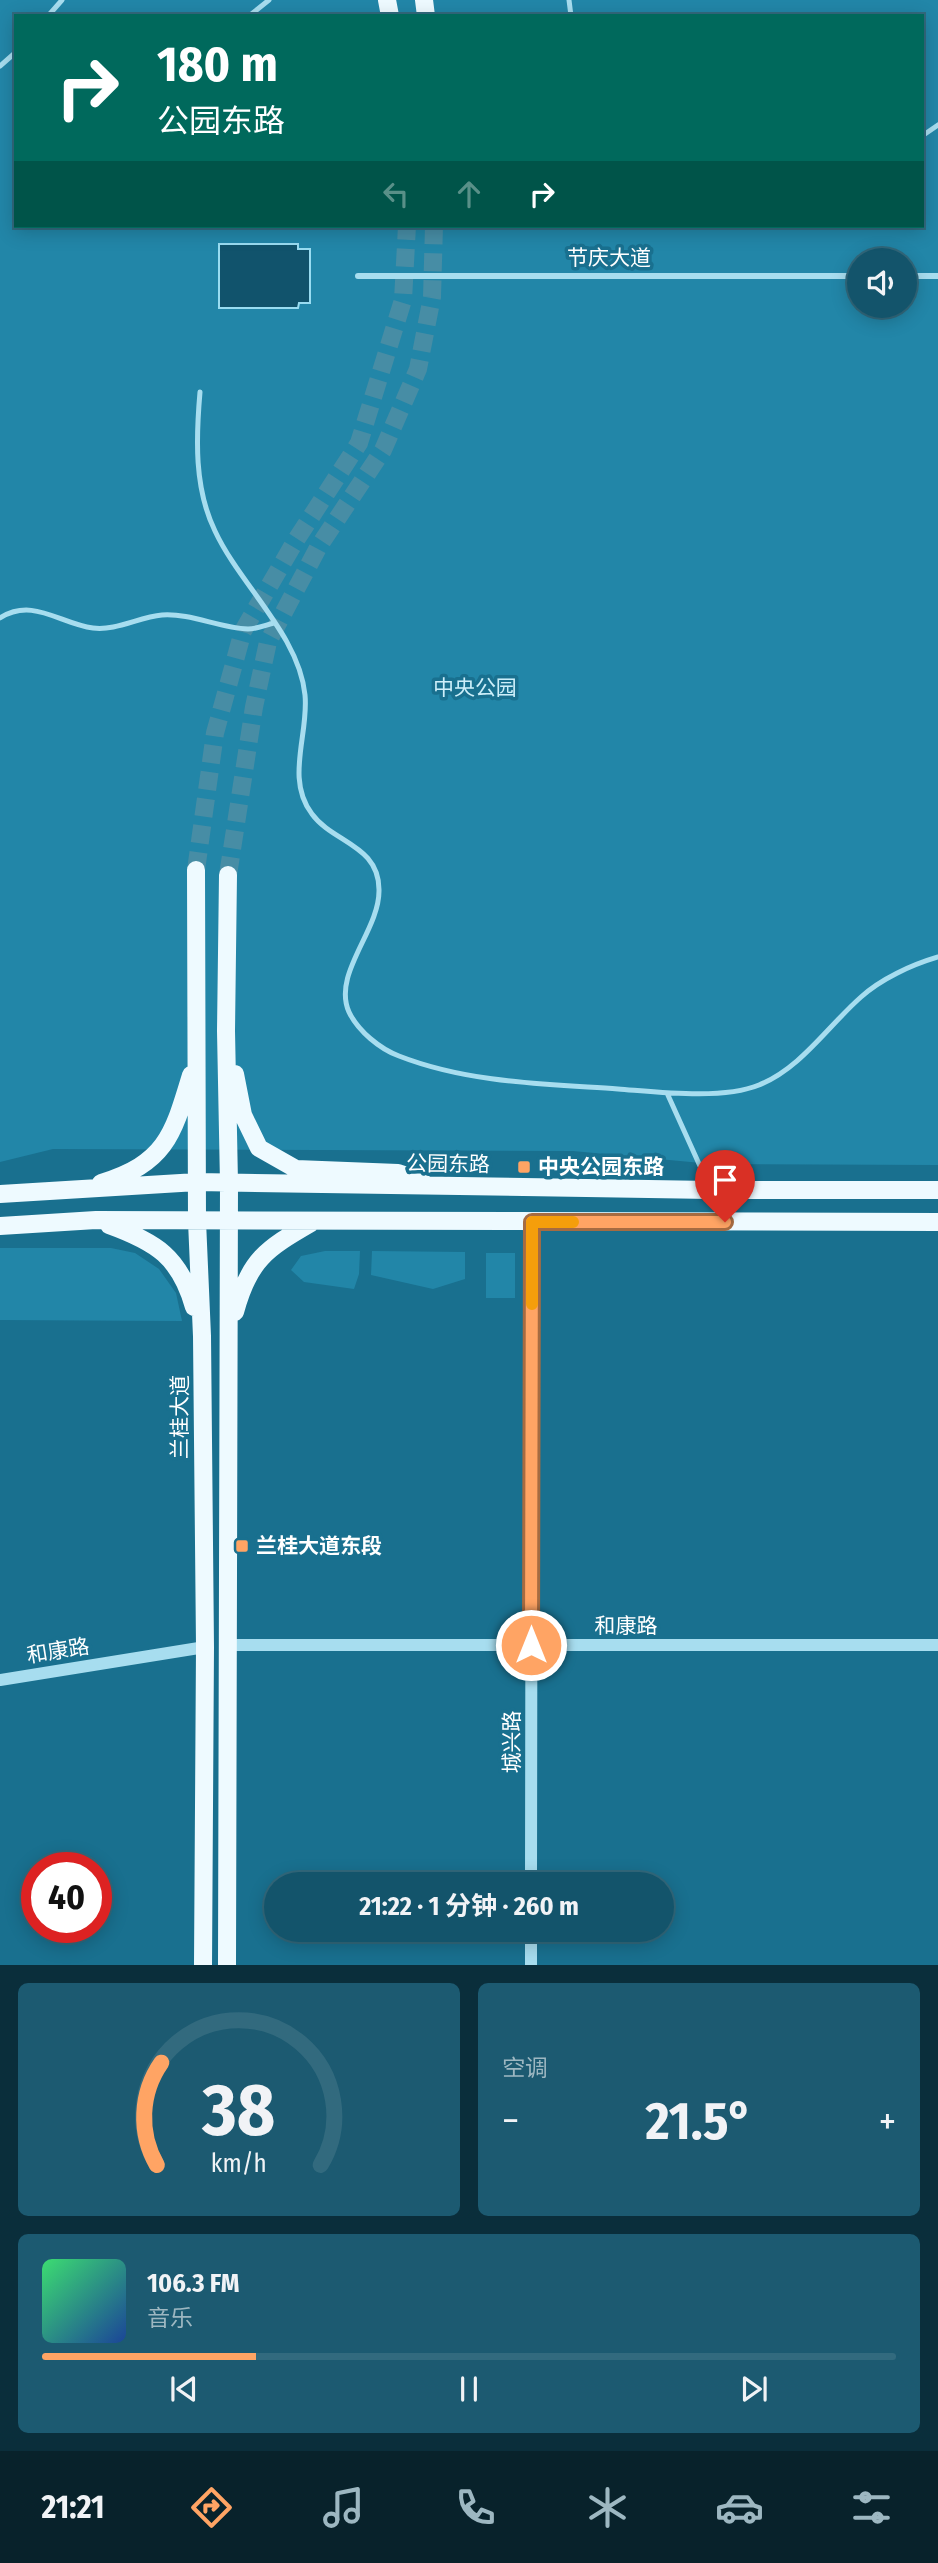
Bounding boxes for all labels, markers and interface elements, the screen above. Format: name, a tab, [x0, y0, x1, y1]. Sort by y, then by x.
text: 180 m	[157, 35, 278, 94]
icon: right	[42, 42, 133, 133]
text: 公园东路	[157, 102, 285, 140]
icon: left	[377, 175, 415, 213]
icon: ahead	[450, 175, 488, 213]
icon: right	[523, 175, 561, 213]
street label: 节庆大道	[567, 245, 651, 271]
map controls	[847, 248, 917, 318]
button: sound	[847, 248, 917, 318]
park label: 中央公园	[433, 675, 517, 701]
street label: 公园东路	[406, 1150, 490, 1178]
pin	[695, 1150, 755, 1222]
place label: 中央公园东路	[538, 1154, 664, 1180]
marker: 中央公园东路	[516, 1159, 532, 1175]
icon: arrive	[706, 1161, 744, 1199]
street label: 兰桂大道	[167, 1375, 193, 1459]
place label: 兰桂大道东段	[256, 1533, 382, 1559]
marker: 兰桂大道东段	[234, 1538, 250, 1554]
position arrow	[494, 1608, 568, 1682]
street label: 和康路	[595, 1613, 658, 1639]
street label: 和康路	[25, 1633, 91, 1669]
street label: 城兴路	[499, 1711, 525, 1774]
speed limit sign: 40	[21, 1852, 112, 1943]
text: 21:22 · 1 分钟 · 260 m	[359, 1891, 579, 1922]
text: 空调	[502, 2054, 548, 2082]
text: 38	[202, 2068, 275, 2155]
text: 21.5°	[645, 2090, 752, 2153]
text: −	[502, 2098, 519, 2144]
text: +	[879, 2098, 896, 2144]
text: km/h	[211, 2149, 267, 2179]
text: 106.3 FM	[147, 2268, 239, 2299]
text: 音乐	[147, 2304, 193, 2332]
icon: previous	[165, 2370, 203, 2408]
icon: pause	[450, 2370, 488, 2408]
icon: next	[735, 2370, 773, 2408]
icon: directions	[187, 2483, 236, 2532]
icon: music	[319, 2483, 368, 2532]
icon: phone	[451, 2483, 500, 2532]
icon: climate	[583, 2483, 632, 2532]
icon: car	[715, 2483, 764, 2532]
icon: filters	[847, 2483, 896, 2532]
text: 21:21	[42, 2488, 104, 2526]

